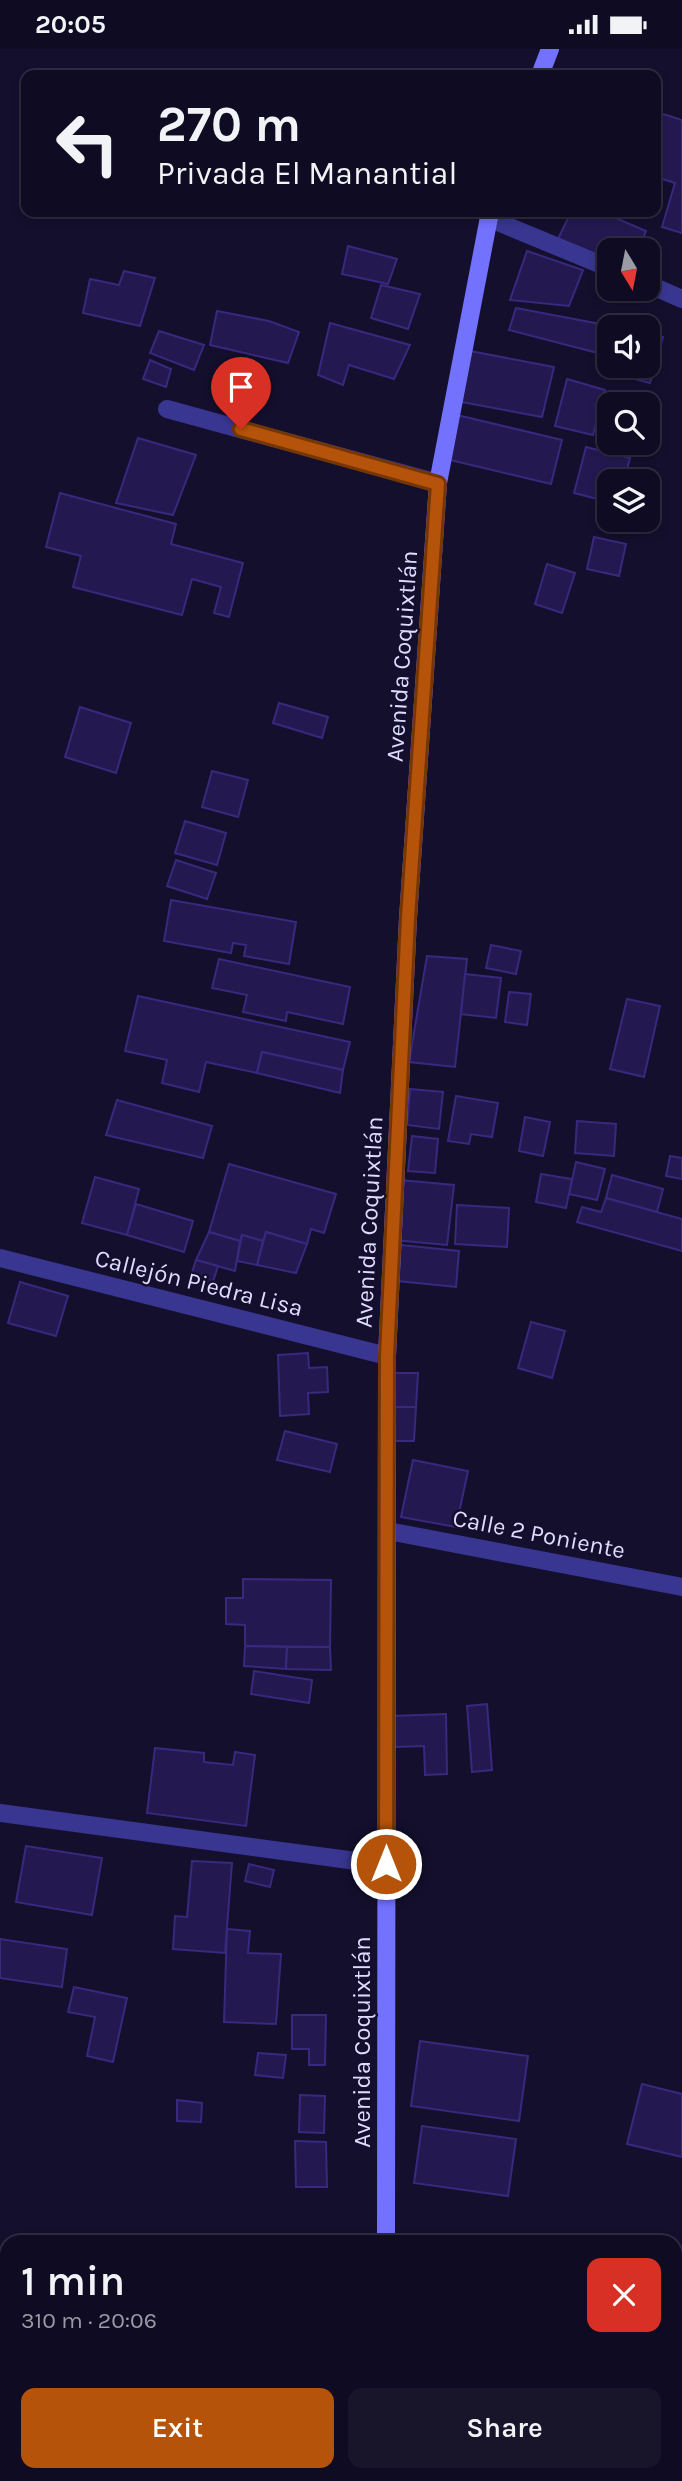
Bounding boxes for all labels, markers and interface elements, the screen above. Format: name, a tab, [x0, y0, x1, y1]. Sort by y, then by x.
text: 20:05	[35, 9, 106, 40]
text: 270 m	[157, 96, 301, 153]
icon: left	[42, 98, 133, 189]
text: Privada El Manantial	[157, 155, 457, 192]
north arrow	[597, 238, 660, 301]
map controls	[597, 238, 660, 532]
button: sound	[597, 315, 660, 378]
pin	[211, 357, 271, 429]
icon: arrive	[222, 368, 260, 406]
button: search	[597, 392, 660, 455]
button: layers	[597, 469, 660, 532]
street label: Avenida Coquixtlán	[381, 549, 423, 763]
street label: Avenida Coquixtlán	[349, 1116, 389, 1328]
street label: Callejón Piedra Lisa	[92, 1244, 306, 1322]
street label: Calle 2 Poniente	[450, 1504, 628, 1564]
position arrow	[349, 1827, 423, 1901]
street label: Avenida Coquixtlán	[348, 1936, 376, 2148]
text: 1 min	[21, 2256, 125, 2306]
button: close	[587, 2258, 661, 2332]
text: 310 m · 20:06	[21, 2307, 157, 2334]
button: Exit	[21, 2388, 334, 2468]
button: Share	[348, 2388, 661, 2468]

